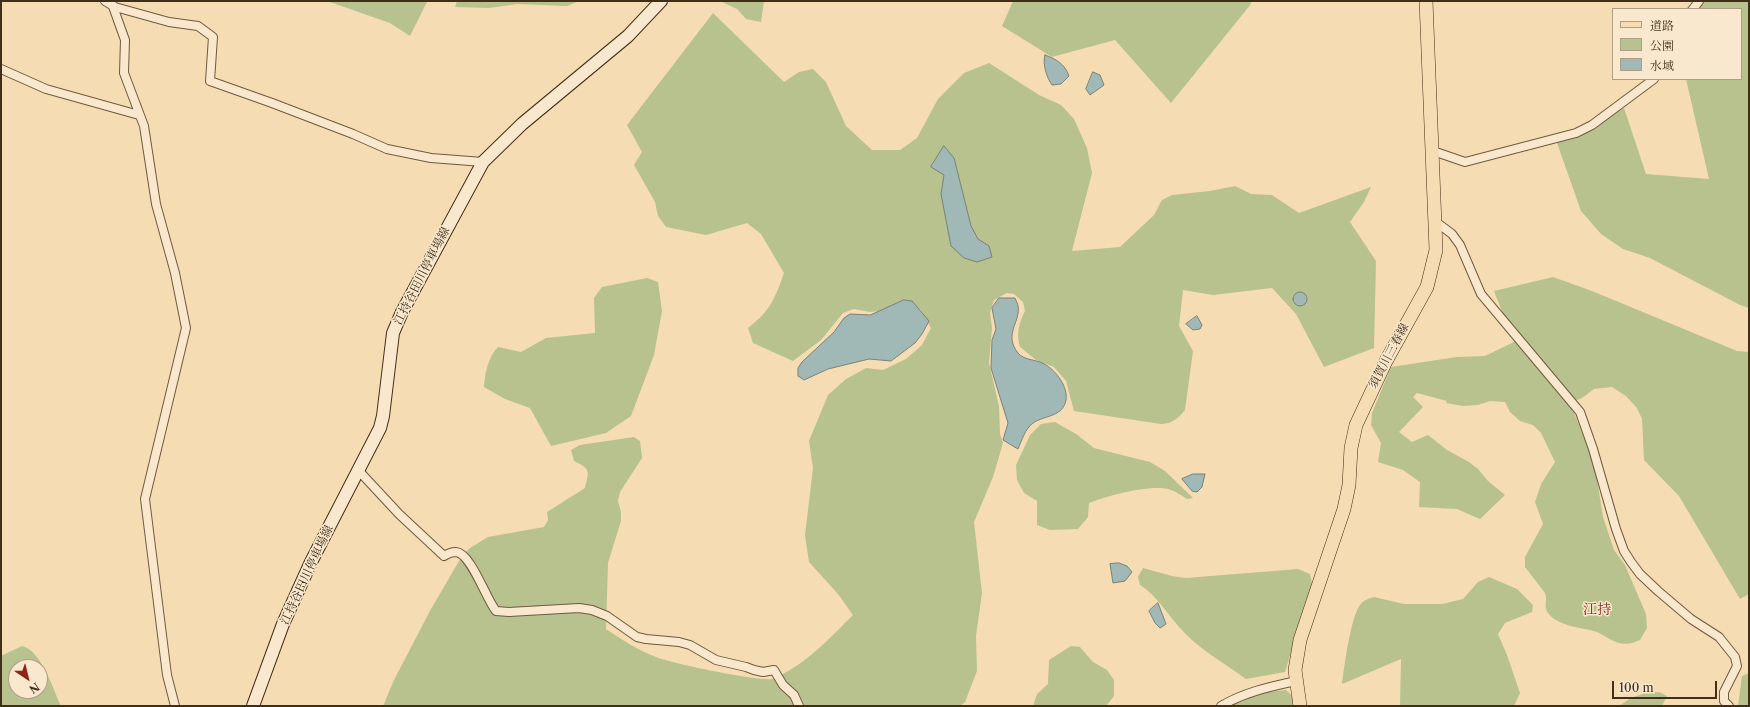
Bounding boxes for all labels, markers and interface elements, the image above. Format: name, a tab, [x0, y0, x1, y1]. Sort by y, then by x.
legend	[1612, 8, 1742, 80]
text: 道路	[1650, 18, 1674, 33]
text: 公園	[1650, 38, 1674, 53]
text: 水域	[1650, 58, 1674, 73]
street label: 江持谷田川停車場線	[391, 225, 453, 327]
street label: 須賀川三春線	[1366, 321, 1412, 391]
street label: 江持谷田川停車場線	[278, 523, 336, 627]
district label: 江持	[1583, 602, 1611, 618]
north arrow	[8, 659, 48, 699]
scale bar	[1614, 673, 1719, 699]
text: N	[26, 680, 42, 696]
text: 100 m	[1619, 680, 1654, 695]

